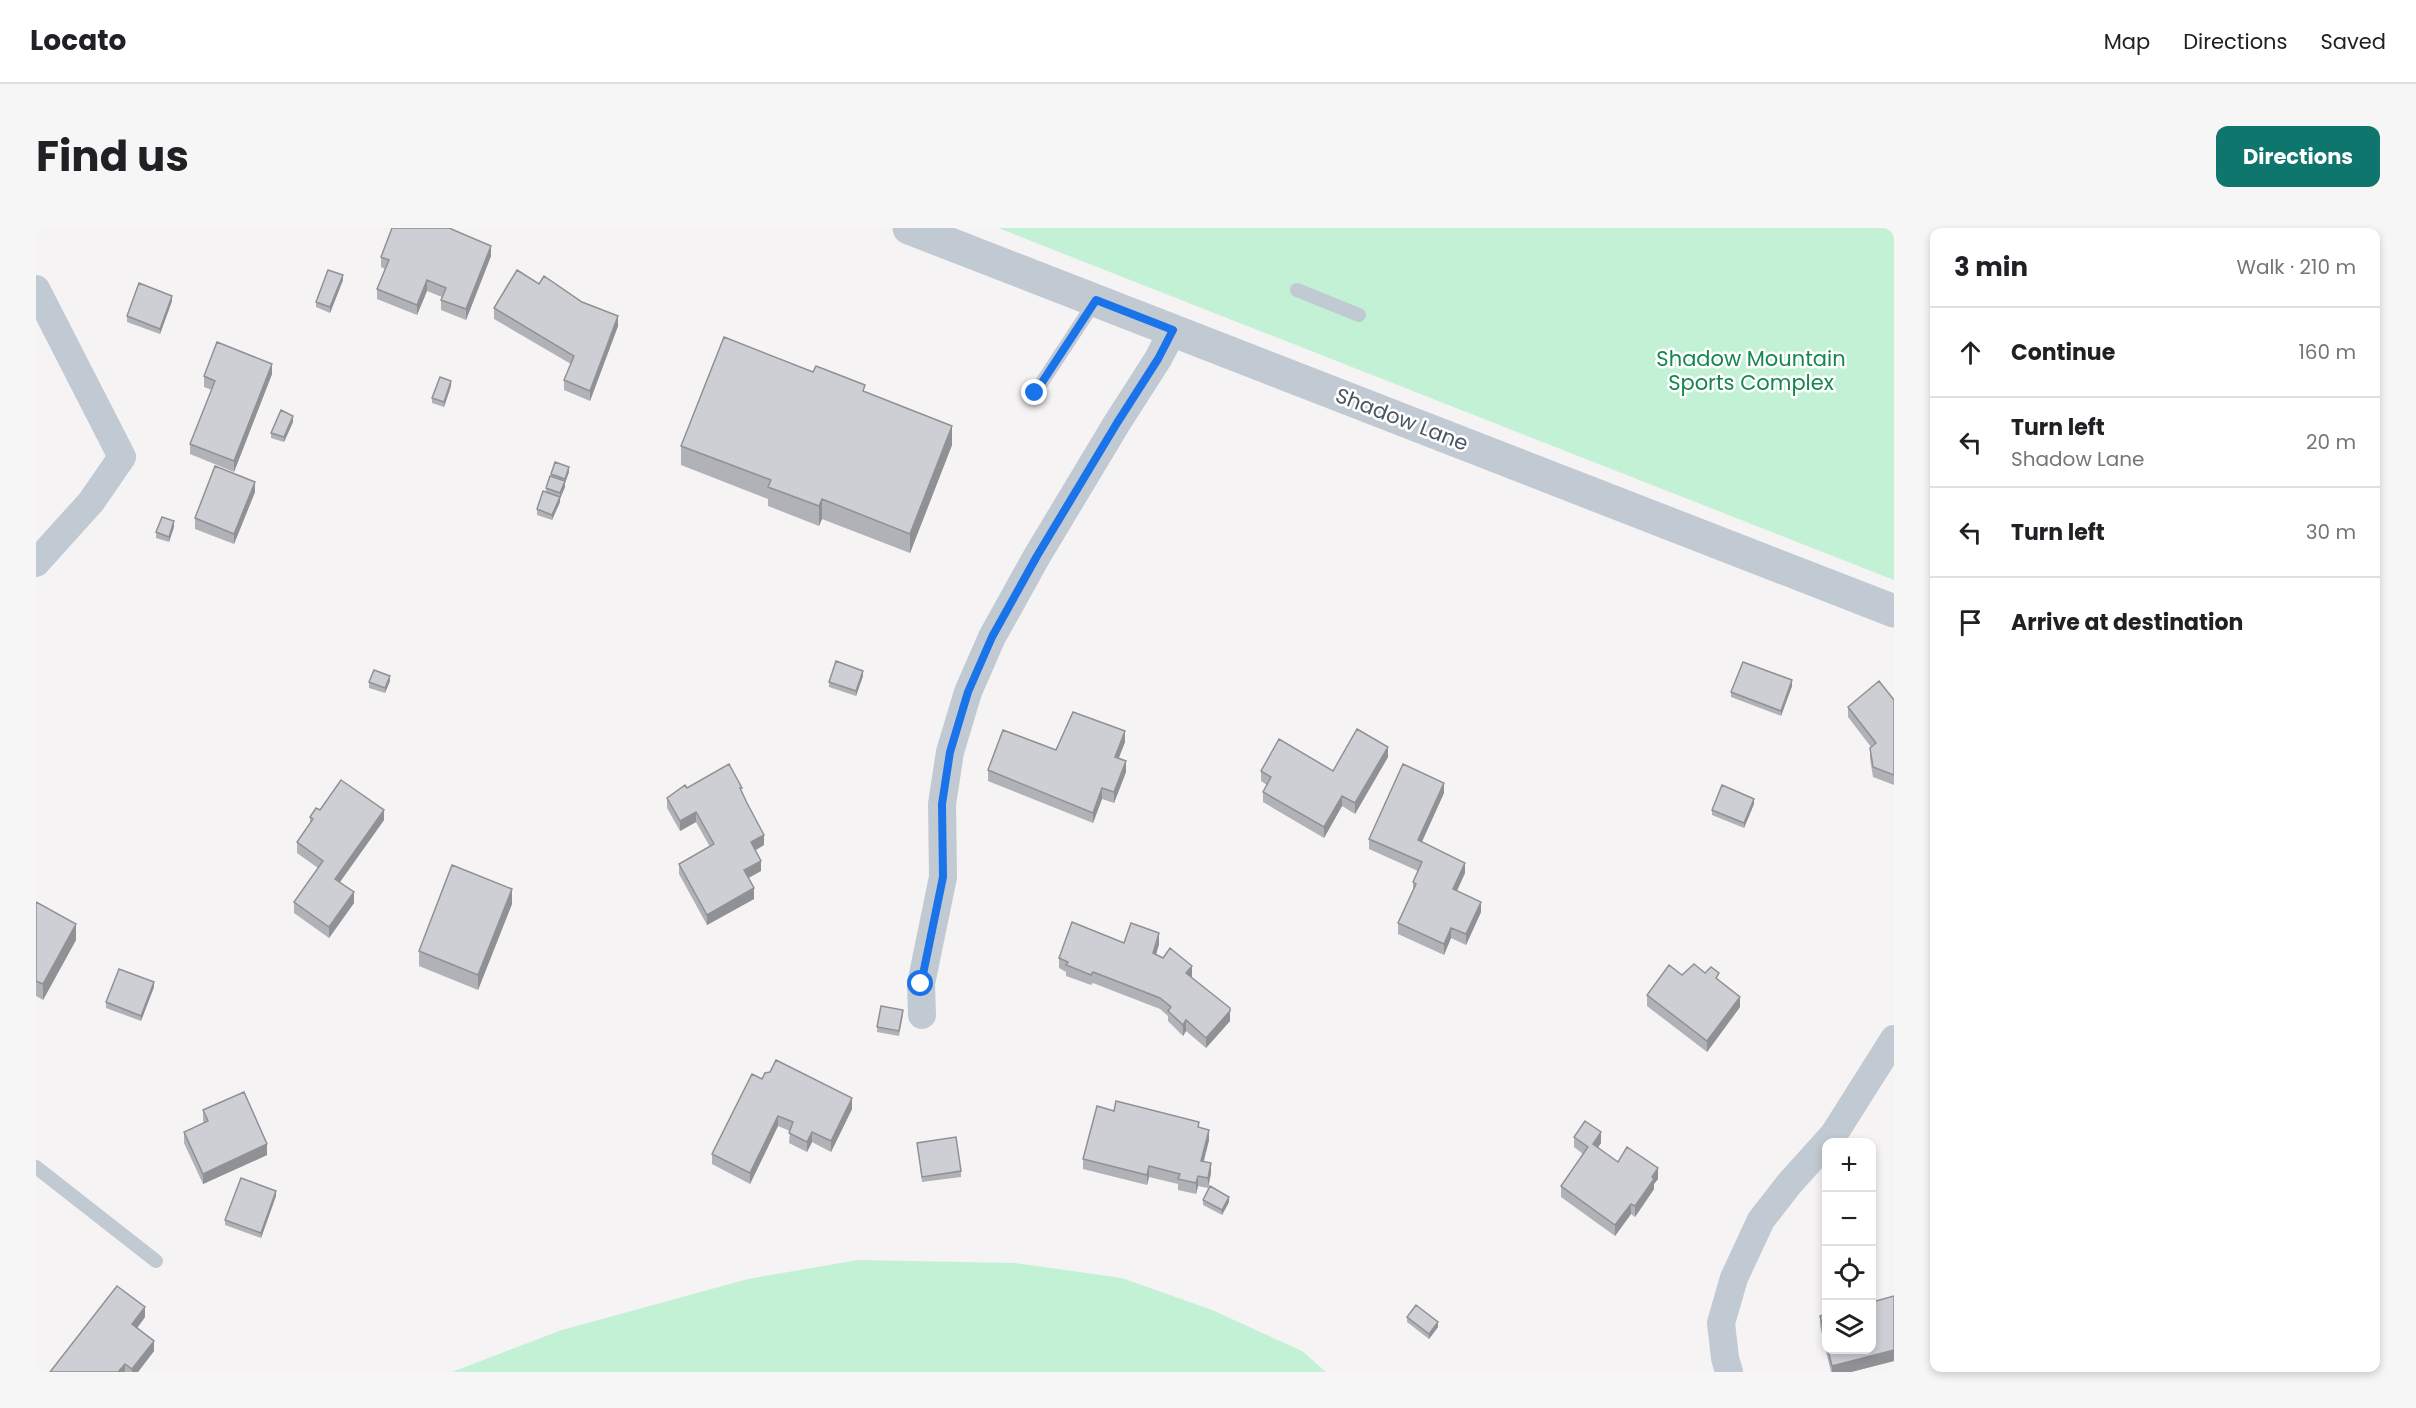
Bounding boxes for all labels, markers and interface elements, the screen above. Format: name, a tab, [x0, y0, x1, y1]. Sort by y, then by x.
text: Locato	[30, 21, 126, 60]
text: Map	[2104, 27, 2150, 56]
text: Directions	[2183, 27, 2287, 56]
text: Saved	[2320, 27, 2386, 56]
button: Directions	[2216, 126, 2380, 187]
text: Find us	[36, 127, 189, 186]
text: 3 min	[1954, 249, 2028, 285]
text: Walk · 210 m	[2236, 253, 2356, 281]
icon: ahead	[1954, 336, 1987, 369]
text: Continue	[2011, 337, 2115, 368]
text: 160 m	[2298, 338, 2356, 366]
park label: Shadow Mountain Sports Complex	[1656, 344, 1846, 397]
route end	[1021, 379, 1047, 405]
street label: Shadow Lane	[1331, 380, 1473, 458]
text: Turn left	[2011, 412, 2105, 443]
icon: left	[1954, 426, 1987, 459]
text: 20 m	[2306, 428, 2356, 456]
text: Shadow Lane	[2011, 445, 2144, 473]
icon: left	[1954, 516, 1987, 549]
text: Turn left	[2011, 517, 2105, 548]
text: 30 m	[2306, 518, 2356, 546]
icon: arrive	[1954, 606, 1987, 639]
text: Arrive at destination	[2011, 607, 2243, 638]
route start	[907, 970, 933, 996]
map controls	[1822, 1138, 1876, 1354]
button: +	[1822, 1138, 1876, 1192]
button: −	[1822, 1192, 1876, 1246]
button: locate	[1822, 1246, 1876, 1300]
button: layers	[1822, 1300, 1876, 1354]

